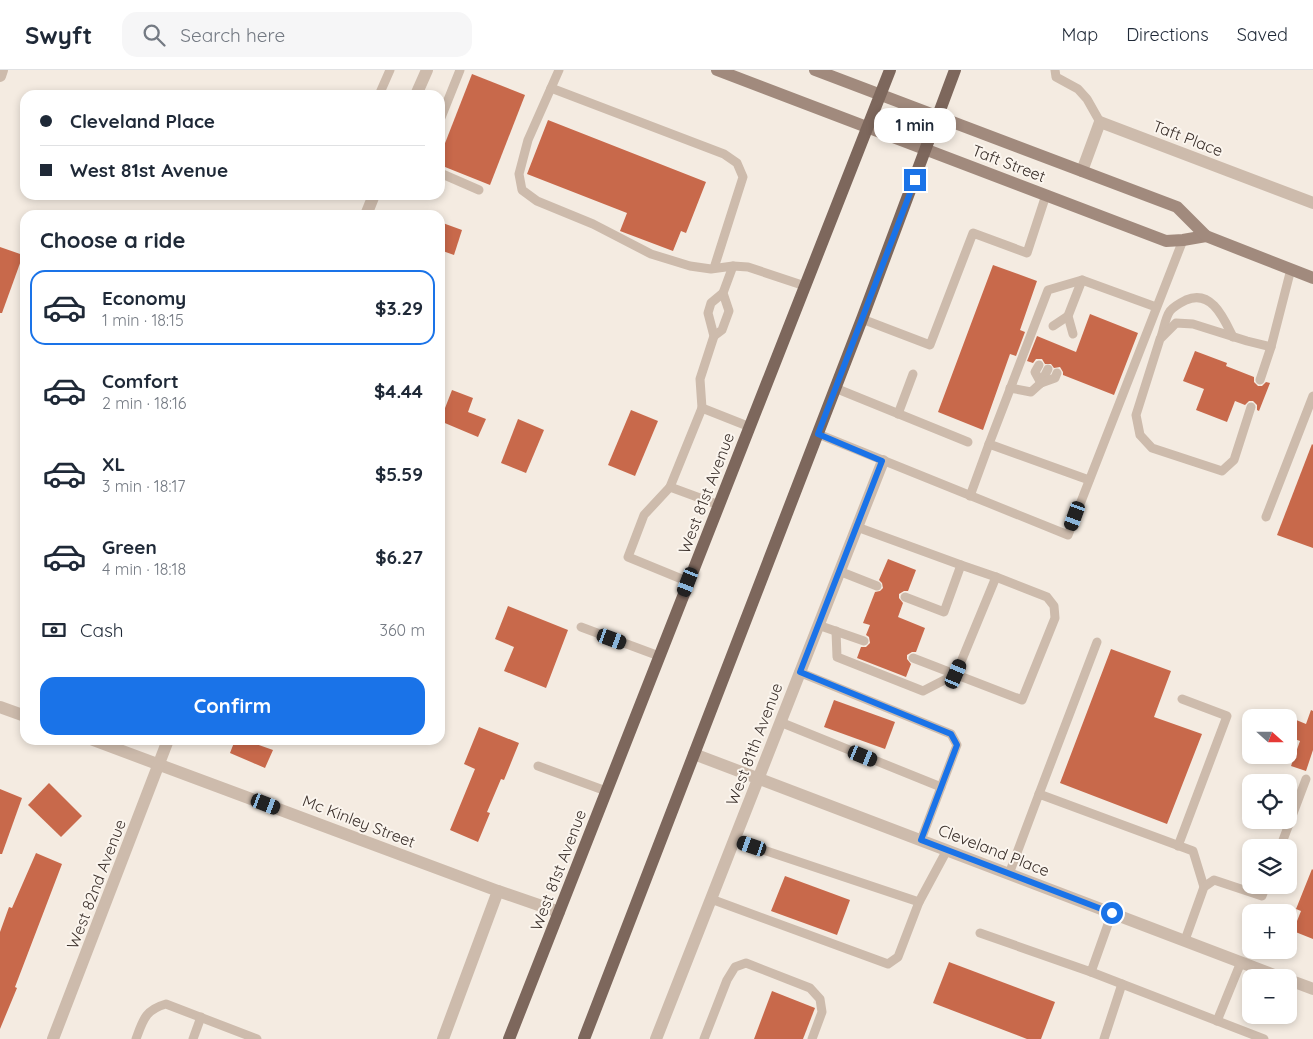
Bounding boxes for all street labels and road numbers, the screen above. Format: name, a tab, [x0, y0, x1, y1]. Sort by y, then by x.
street label: Taft Place	[1150, 115, 1226, 161]
street label: Taft Street	[969, 140, 1049, 186]
street label: West 81st Avenue	[674, 430, 738, 556]
street label: West 81th Avenue	[721, 680, 787, 808]
street label: Mc Kinley Street	[300, 790, 418, 852]
street label: West 81st Avenue	[526, 807, 590, 933]
street label: West 82nd Avenue	[62, 816, 130, 952]
street label: Cleveland Place	[936, 820, 1052, 880]

